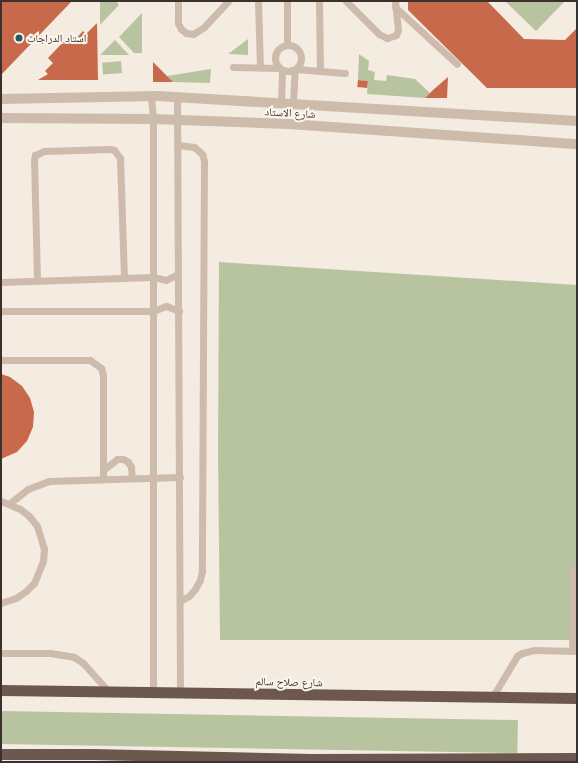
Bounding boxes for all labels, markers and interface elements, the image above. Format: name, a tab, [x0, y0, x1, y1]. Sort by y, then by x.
place label: استاد الدراجات	[27, 31, 86, 45]
marker: استاد الدراجات	[14, 33, 24, 43]
street label: شارع الاستاد	[264, 105, 316, 121]
street label: شارع صلاح سالم	[255, 675, 323, 689]

